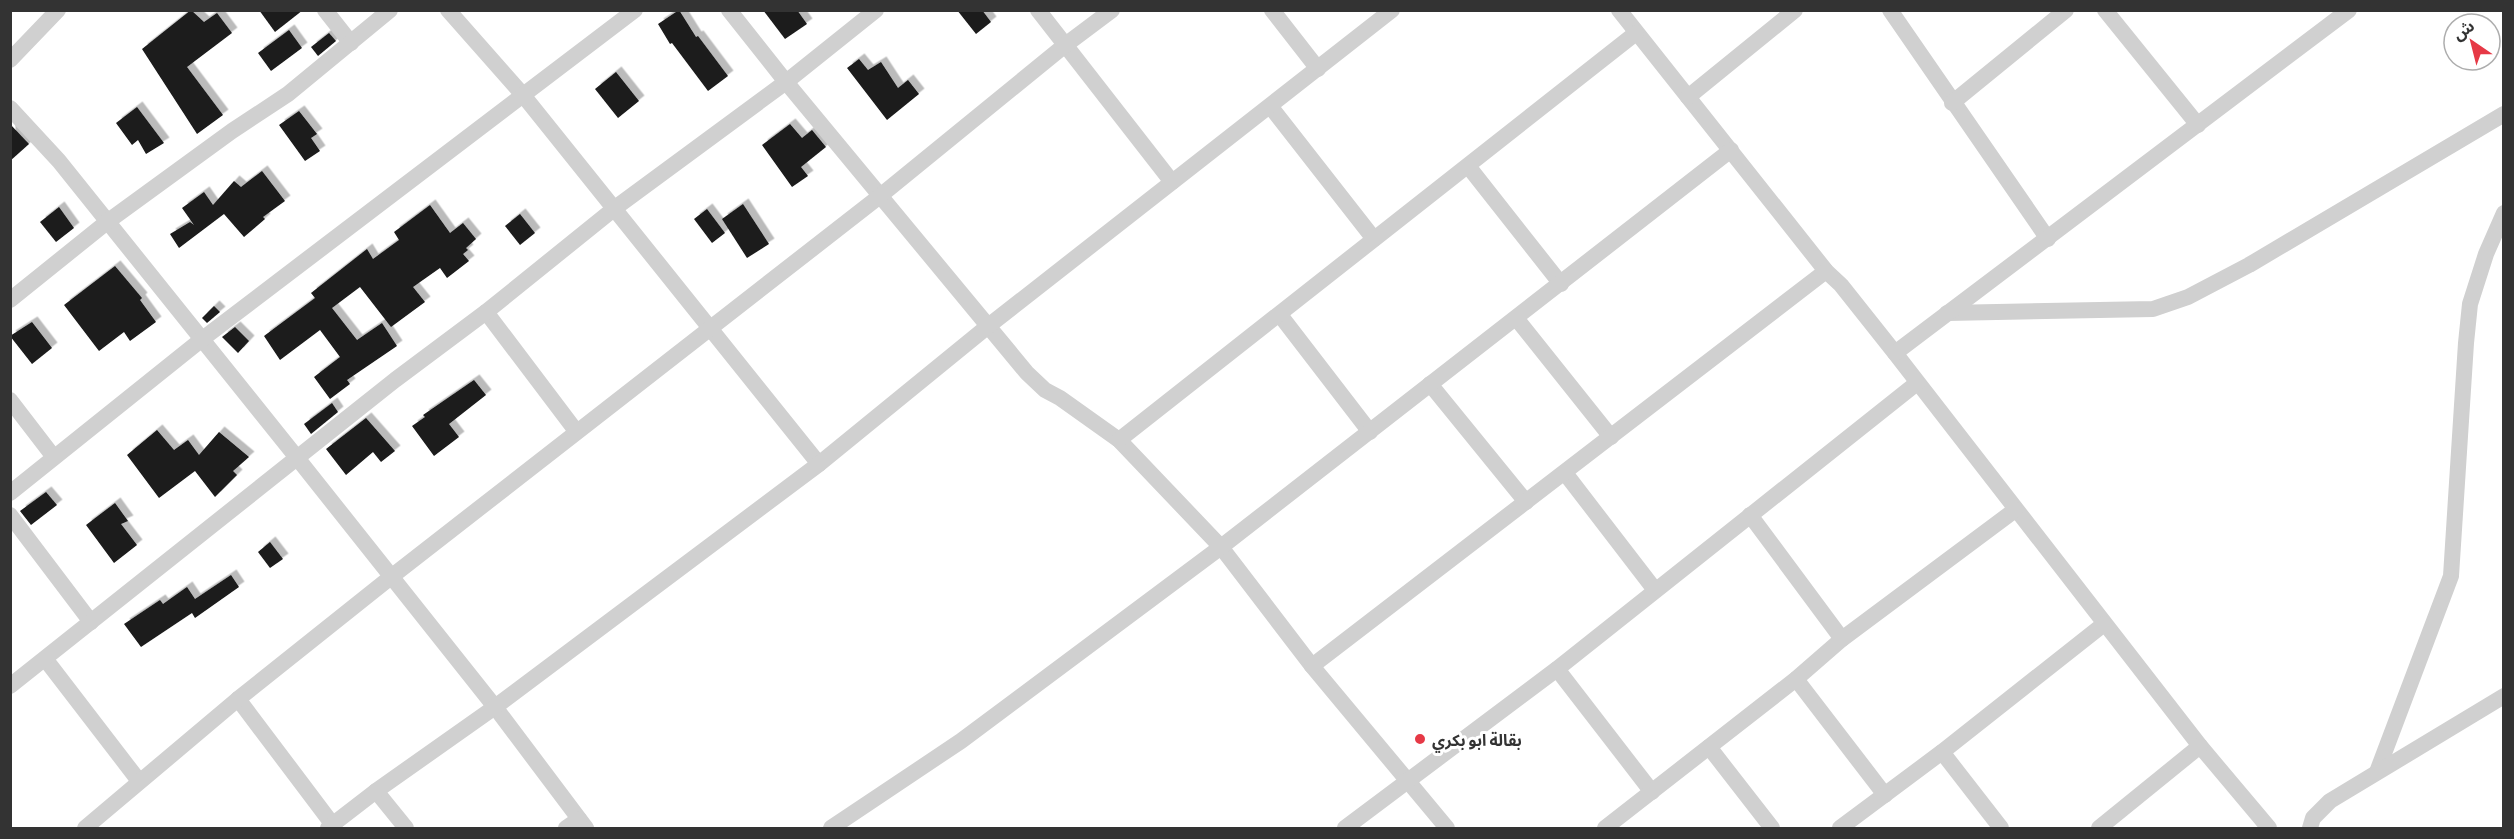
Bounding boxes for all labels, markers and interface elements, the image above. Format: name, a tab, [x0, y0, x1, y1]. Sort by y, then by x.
north arrow	[2442, 12, 2502, 72]
text: ش	[2449, 15, 2478, 44]
place label: بقالة ابو بكري	[1432, 730, 1522, 753]
marker: بقالة ابو بكري	[1413, 732, 1427, 746]

